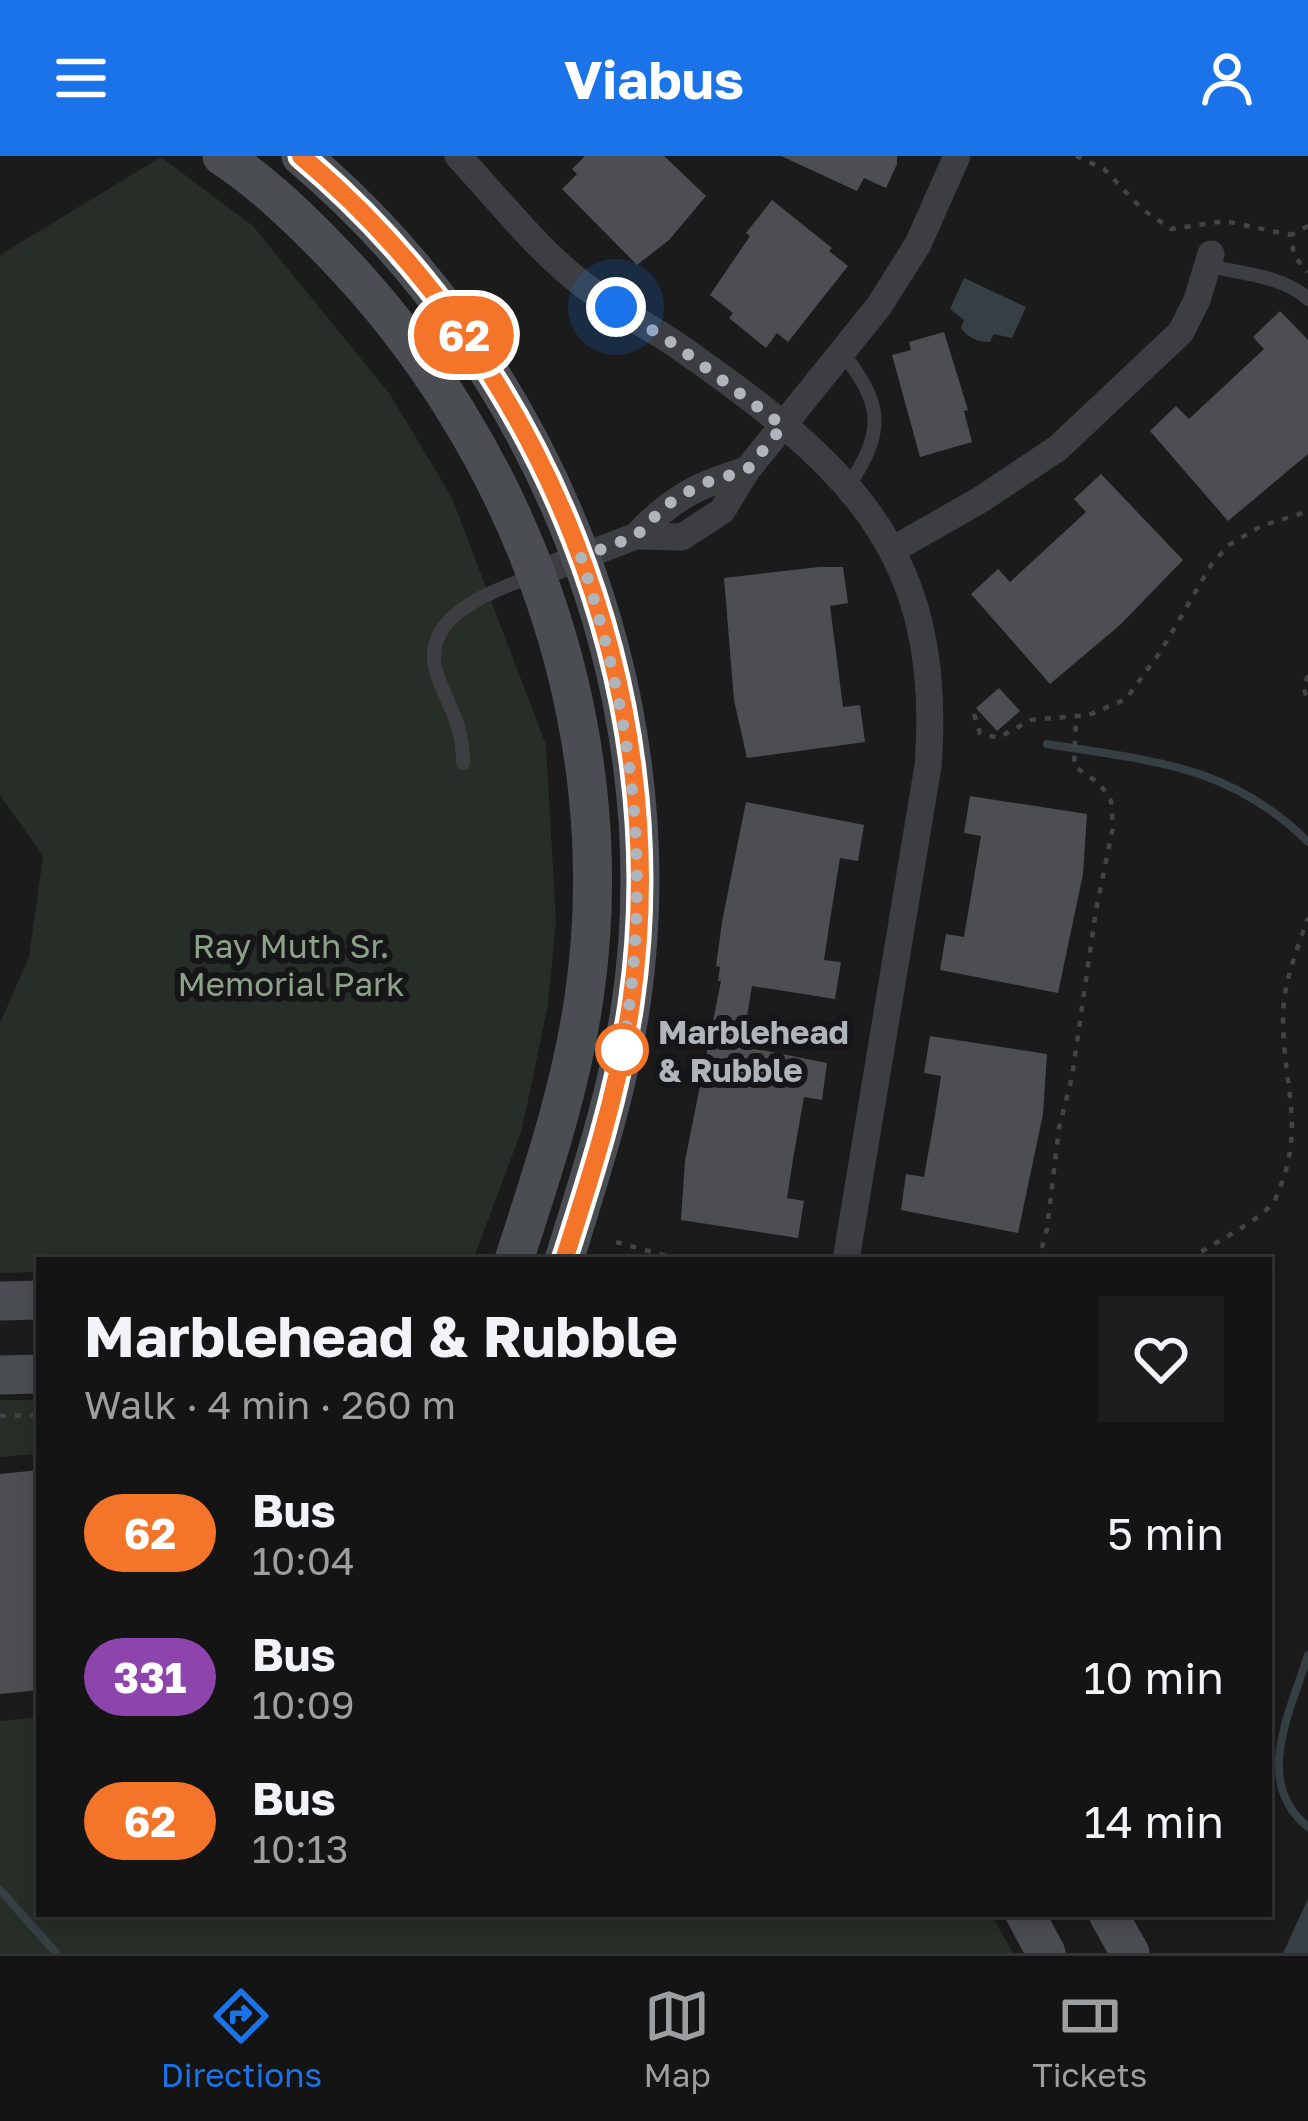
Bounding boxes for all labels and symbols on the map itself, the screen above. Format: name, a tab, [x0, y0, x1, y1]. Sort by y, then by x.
your location	[586, 277, 646, 337]
line badge: 62	[410, 296, 518, 374]
park label: Ray Muth Sr. Memorial Park	[177, 926, 405, 1003]
place label: Marblehead & Rubble	[658, 1012, 849, 1089]
marker: Marblehead & Rubble	[597, 1025, 647, 1075]

